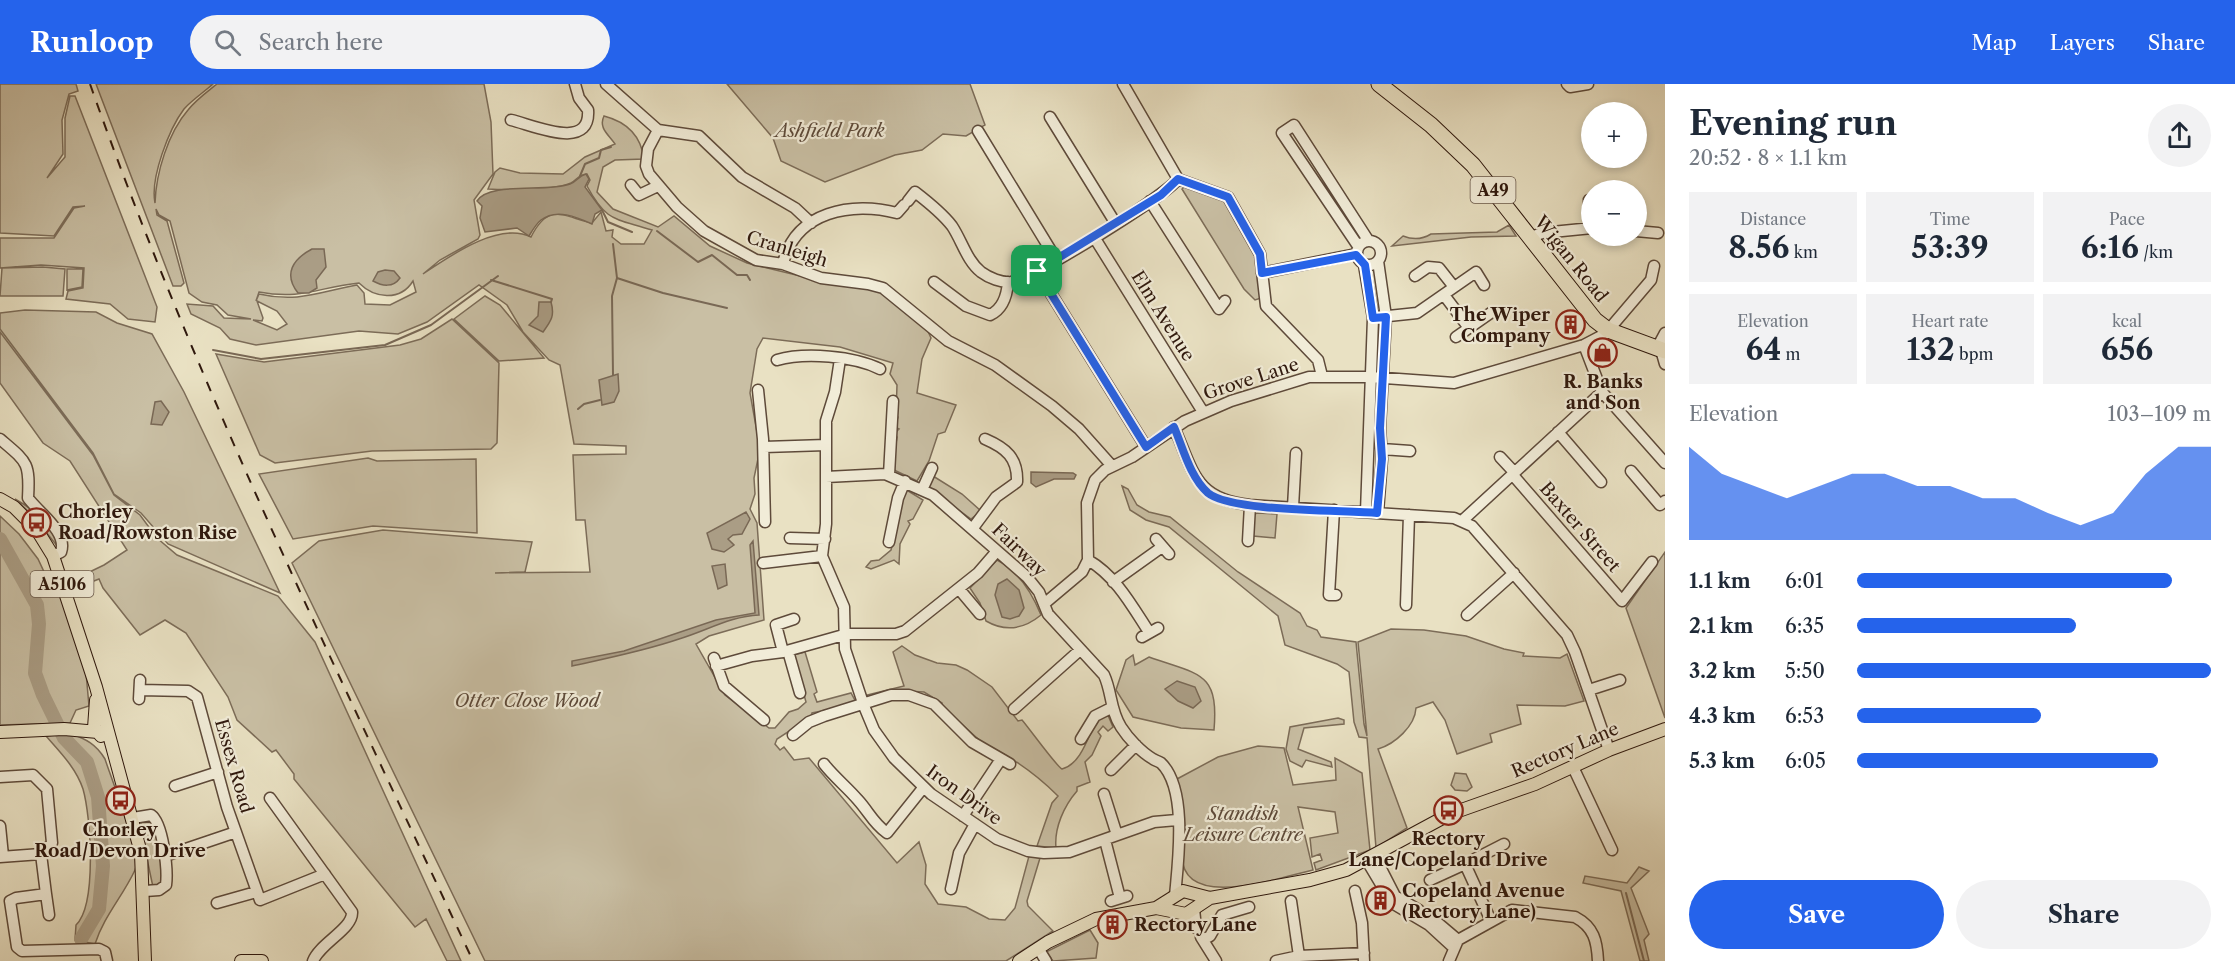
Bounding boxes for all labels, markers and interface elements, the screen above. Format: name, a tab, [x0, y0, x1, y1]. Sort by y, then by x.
search box	[190, 15, 610, 69]
text: Runloop	[30, 25, 154, 59]
icon: search	[211, 26, 244, 59]
text: Search here	[259, 29, 383, 56]
text: Map	[1972, 30, 2017, 55]
text: Layers	[2050, 30, 2115, 55]
text: Share	[2148, 30, 2205, 55]
map controls	[1581, 102, 1647, 246]
button: +	[1581, 102, 1647, 168]
text: Evening run	[1689, 103, 1897, 144]
button: share	[2148, 104, 2211, 167]
park label: Ashfield Park	[772, 120, 885, 142]
text: 20:52 · 8 × 1.1 km	[1689, 146, 1847, 170]
road number: A49	[1470, 177, 1516, 203]
button: −	[1581, 180, 1647, 246]
text: Distance	[1740, 209, 1806, 229]
text: Time	[1930, 209, 1970, 229]
text: Pace	[2109, 209, 2145, 229]
street label: Wigan Road	[1529, 211, 1613, 307]
street label: Cranleigh	[744, 226, 830, 272]
text: 8.56	[1728, 229, 1789, 266]
text: 53:39	[1911, 229, 1989, 266]
text: 6:16	[2081, 229, 2139, 266]
text: km	[1789, 242, 1818, 262]
text: /km	[2139, 242, 2173, 262]
pin	[1011, 245, 1062, 296]
icon: arrive	[1020, 254, 1053, 287]
street label: Elm Avenue	[1126, 267, 1200, 365]
place label: The Wiper Company	[1450, 304, 1551, 347]
building icon: The Wiper Company	[1555, 309, 1587, 341]
text: Elevation	[1737, 311, 1809, 331]
text: Heart rate	[1911, 311, 1989, 331]
text: kcal	[2112, 311, 2142, 331]
text: 64	[1746, 331, 1781, 368]
text: 132	[1907, 331, 1955, 368]
text: 656	[2101, 331, 2153, 368]
shop icon: R. Banks and Son	[1587, 337, 1619, 369]
text: m	[1781, 344, 1800, 364]
text: bpm	[1955, 344, 1993, 364]
street label: Grove Lane	[1200, 353, 1302, 405]
place label: R. Banks and Son	[1563, 371, 1643, 414]
text: Elevation	[1689, 402, 1778, 426]
text: 103–109 m	[2108, 402, 2211, 426]
street label: Baxter Street	[1535, 478, 1625, 577]
place label: Chorley Road/Rowston Rise	[58, 501, 237, 544]
bus stop icon: Chorley Road/Rowston Rise	[21, 506, 53, 538]
street label: Fairway	[987, 519, 1051, 582]
text: 1.1 km	[1689, 569, 1751, 593]
text: 6:01	[1785, 569, 1823, 593]
road number: A5106	[31, 571, 94, 597]
text: 2.1 km	[1689, 614, 1753, 638]
text: 6:35	[1785, 614, 1824, 638]
text: 3.2 km	[1689, 659, 1756, 683]
text: 5:50	[1785, 659, 1825, 683]
park label: Otter Close Wood	[455, 690, 602, 712]
text: 4.3 km	[1689, 704, 1756, 728]
text: 6:53	[1785, 704, 1824, 728]
street label: Essex Road	[210, 716, 258, 816]
street label: Rectory Lane	[1508, 718, 1622, 782]
text: 5.3 km	[1689, 749, 1755, 773]
text: 6:05	[1785, 749, 1826, 773]
street label: Iron Drive	[922, 760, 1006, 830]
bus stop icon: Chorley Road/Devon Drive	[104, 785, 136, 817]
bus stop icon: Rectory Lane/Copeland Drive	[1432, 794, 1464, 826]
park label: Standish Leisure Centre	[1181, 803, 1304, 846]
place label: Chorley Road/Devon Drive	[34, 819, 206, 862]
place label: Rectory Lane/Copeland Drive	[1348, 828, 1548, 871]
place label: Copeland Avenue (Rectory Lane)	[1402, 880, 1565, 923]
button: Save	[1689, 880, 1944, 949]
button: Share	[1956, 880, 2211, 949]
building icon: Copeland Avenue (Rectory Lane)	[1365, 885, 1397, 917]
building icon: Rectory Lane	[1097, 909, 1129, 941]
place label: Rectory Lane	[1134, 914, 1257, 936]

